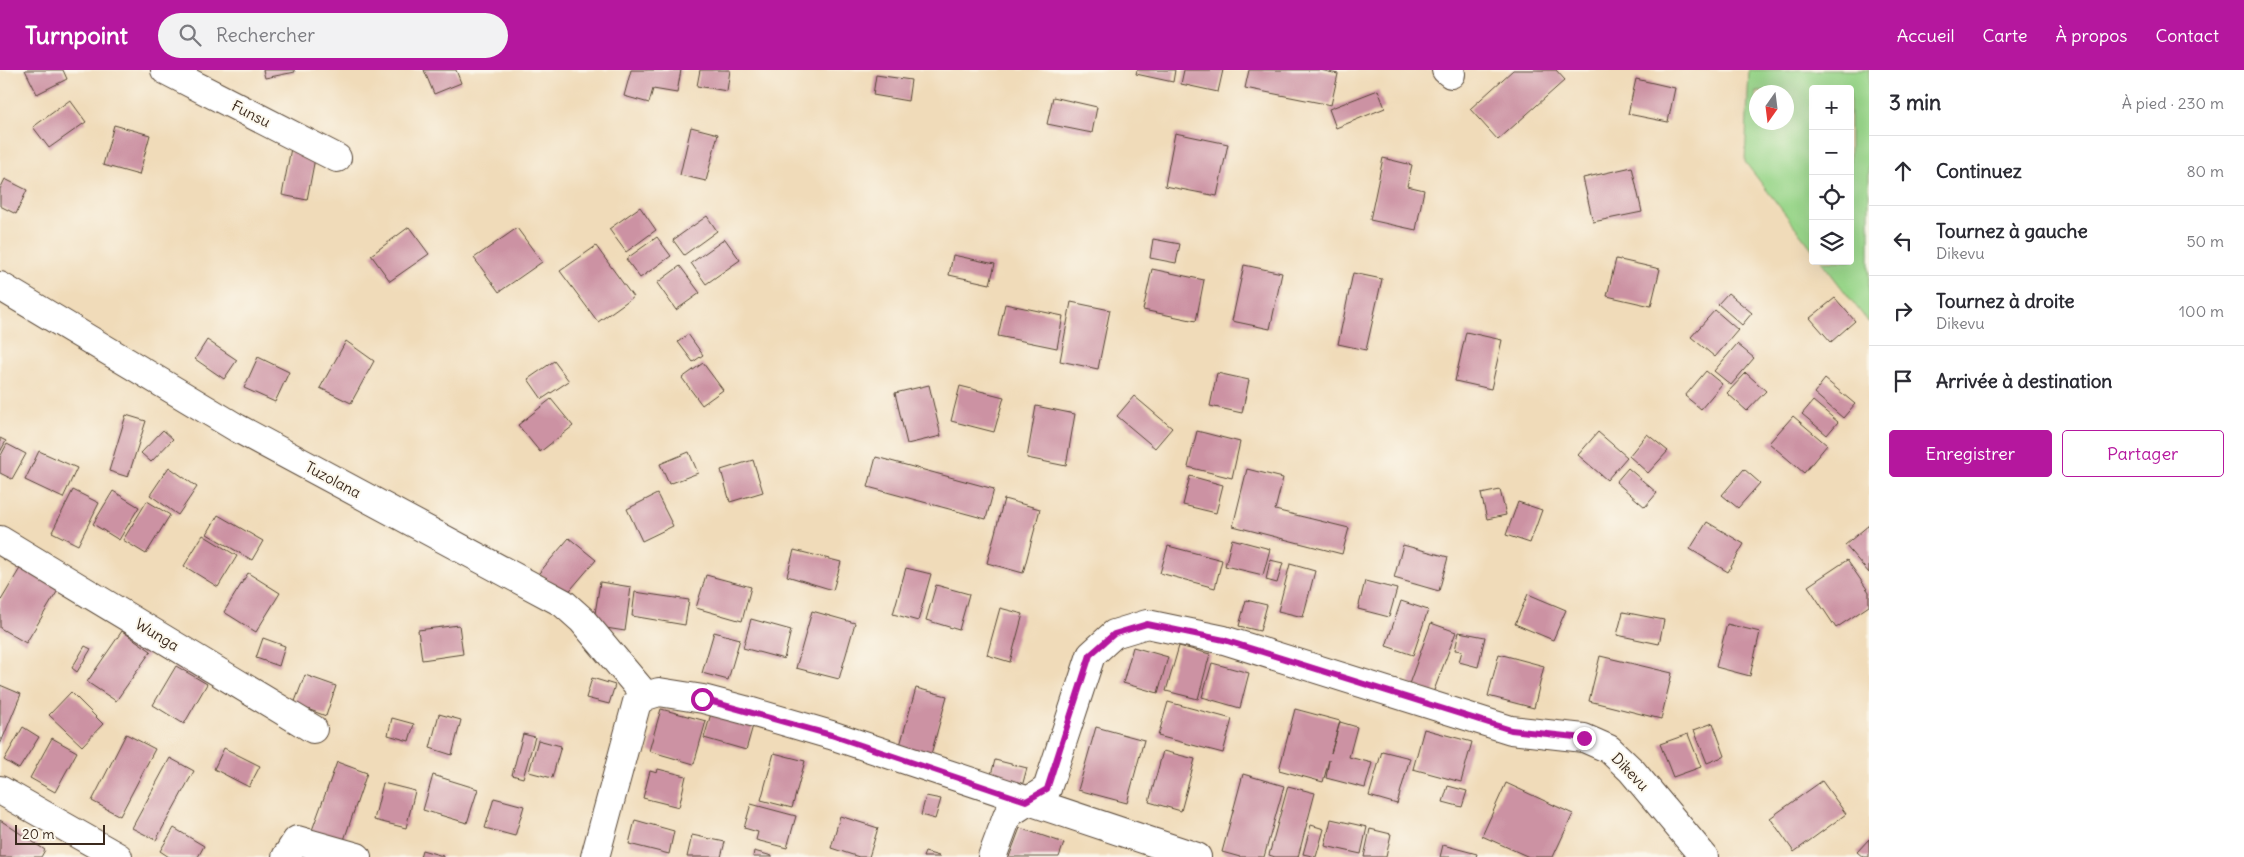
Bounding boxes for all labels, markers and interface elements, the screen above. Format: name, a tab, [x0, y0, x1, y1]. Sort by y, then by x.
search box	[158, 13, 508, 58]
text: Turnpoint	[25, 20, 128, 50]
icon: search	[176, 21, 204, 49]
text: Rechercher	[216, 23, 315, 47]
text: Accueil	[1897, 24, 1955, 47]
text: Carte	[1983, 24, 2028, 47]
text: À propos	[2056, 24, 2127, 47]
text: Contact	[2155, 24, 2219, 47]
north arrow	[1749, 85, 1794, 130]
map controls	[1809, 85, 1854, 265]
button: +	[1809, 85, 1854, 130]
text: 3 min	[1889, 89, 1941, 116]
text: À pied · 230 m	[2122, 93, 2224, 113]
street label: Funsu	[229, 96, 274, 131]
button: −	[1809, 130, 1854, 175]
icon: ahead	[1889, 157, 1917, 185]
text: Continuez	[1936, 159, 2022, 183]
text: 80 m	[2186, 161, 2224, 181]
button: locate	[1809, 175, 1854, 220]
text: Tournez à gauche	[1936, 219, 2088, 243]
button: layers	[1809, 220, 1854, 265]
icon: left	[1889, 227, 1917, 255]
text: 50 m	[2186, 231, 2224, 251]
text: Dikevu	[1936, 243, 1985, 263]
text: Tournez à droite	[1936, 289, 2075, 313]
icon: right	[1889, 297, 1917, 325]
text: 100 m	[2179, 301, 2224, 321]
text: Dikevu	[1936, 313, 1985, 333]
icon: arrive	[1889, 367, 1917, 395]
text: Arrivée à destination	[1936, 369, 2112, 393]
button: Enregistrer	[1889, 430, 2052, 477]
button: Partager	[2062, 430, 2224, 477]
street label: Tuzolana	[302, 457, 365, 502]
street label: Wunga	[132, 614, 183, 655]
route start	[691, 688, 714, 711]
route end	[1573, 727, 1596, 750]
street label: Dikevu	[1608, 749, 1653, 795]
scale bar	[15, 822, 105, 845]
text: 20 m	[22, 825, 55, 843]

